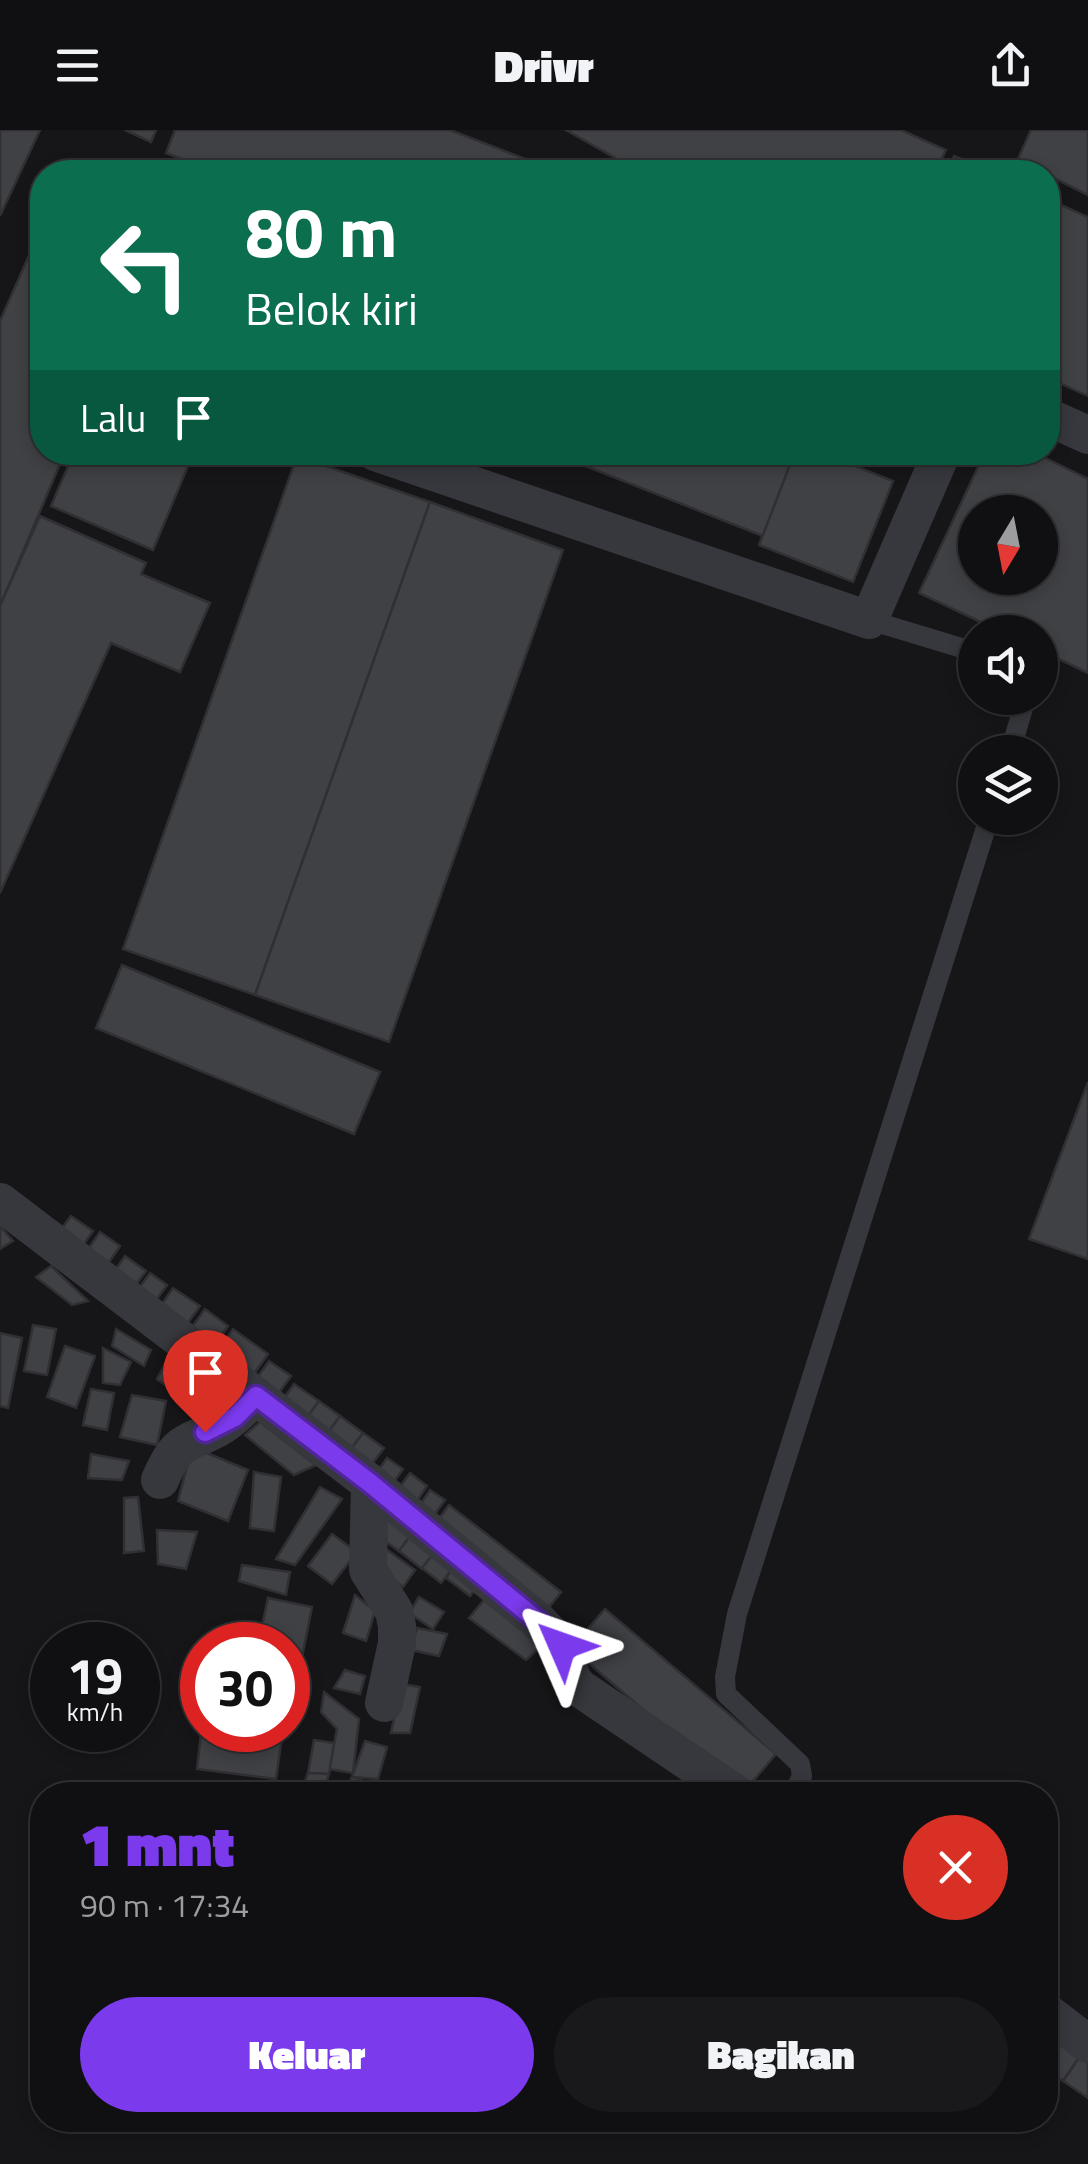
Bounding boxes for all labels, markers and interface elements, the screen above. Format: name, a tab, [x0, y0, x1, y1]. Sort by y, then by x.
text: Drivr	[494, 31, 594, 99]
icon: menu	[50, 38, 105, 93]
icon: share	[983, 38, 1038, 93]
text: 80 m	[245, 178, 398, 284]
icon: left	[80, 200, 210, 330]
text: Belok kiri	[245, 274, 418, 342]
text: Lalu	[80, 389, 146, 447]
icon: arrive	[166, 390, 221, 445]
north arrow	[958, 495, 1058, 595]
map controls	[958, 495, 1058, 835]
button: sound	[958, 615, 1058, 715]
button: layers	[958, 735, 1058, 835]
pin	[163, 1330, 248, 1433]
icon: arrive	[178, 1345, 233, 1400]
position arrow	[510, 1594, 614, 1698]
speed limit sign: 30	[180, 1622, 310, 1752]
text: 19	[67, 1637, 123, 1713]
text: km/h	[67, 1693, 123, 1731]
text: 1 mnt	[80, 1798, 235, 1889]
button: close	[903, 1815, 1008, 1920]
text: 90 m · 17:34	[80, 1881, 249, 1929]
button: Keluar	[80, 1997, 534, 2112]
button: Bagikan	[554, 1997, 1008, 2112]

